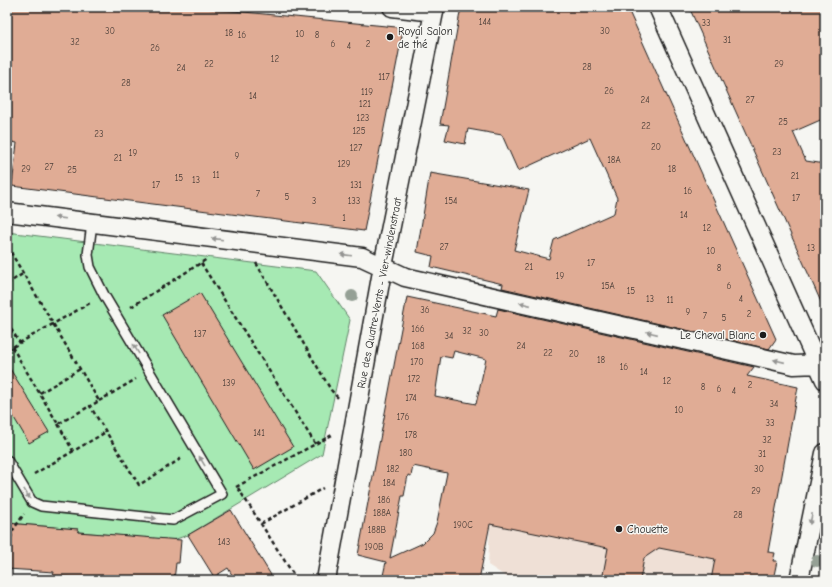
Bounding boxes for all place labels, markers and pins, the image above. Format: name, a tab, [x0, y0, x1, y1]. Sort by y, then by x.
place label: Royal Salon de thé	[398, 25, 453, 51]
marker: Royal Salon de thé	[385, 32, 395, 42]
place label: Le Cheval Blanc	[680, 329, 756, 342]
marker: Le Cheval Blanc	[758, 330, 768, 340]
place label: Chouette	[627, 523, 669, 536]
marker: Chouette	[614, 524, 624, 534]

